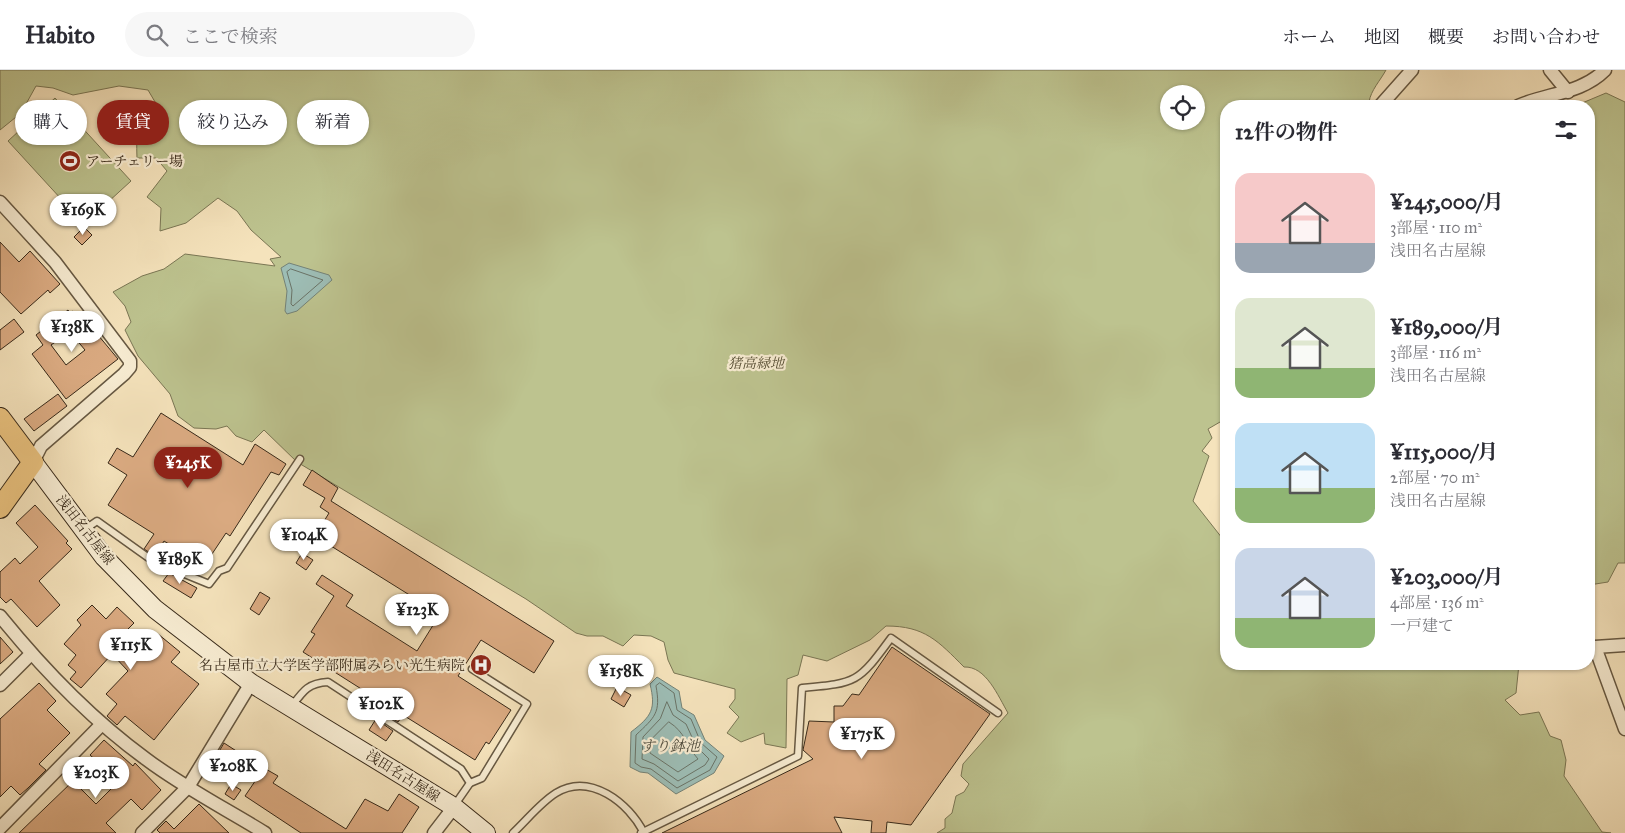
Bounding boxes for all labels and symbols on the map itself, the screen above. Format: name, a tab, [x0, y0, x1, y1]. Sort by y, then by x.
sports icon: アーチェリー場	[58, 149, 82, 173]
place label: アーチェリー場	[86, 153, 183, 170]
pin: ¥169K	[48, 194, 118, 236]
pin: ¥138K	[37, 310, 107, 353]
park label: 猪高緑地	[728, 355, 786, 372]
pin: ¥245K	[153, 446, 223, 489]
street label: 浅田名古屋線	[52, 492, 118, 568]
pin: ¥104K	[269, 518, 339, 561]
pin: ¥189K	[145, 542, 215, 585]
pin: ¥123K	[382, 594, 452, 636]
pin: ¥115K	[96, 628, 166, 671]
hospital icon: 名古屋市立大学医学部附属みらい光生病院	[469, 653, 493, 677]
pin: ¥158K	[586, 654, 656, 697]
place label: 名古屋市立大学医学部附属みらい光生病院	[199, 657, 465, 674]
pin: ¥102K	[346, 688, 416, 730]
pin: ¥175K	[827, 718, 897, 760]
water label: すり鉢池	[640, 737, 702, 755]
street label: 浅田名古屋線	[363, 747, 443, 805]
pin: ¥208K	[198, 750, 268, 792]
pin: ¥203K	[61, 756, 131, 799]

